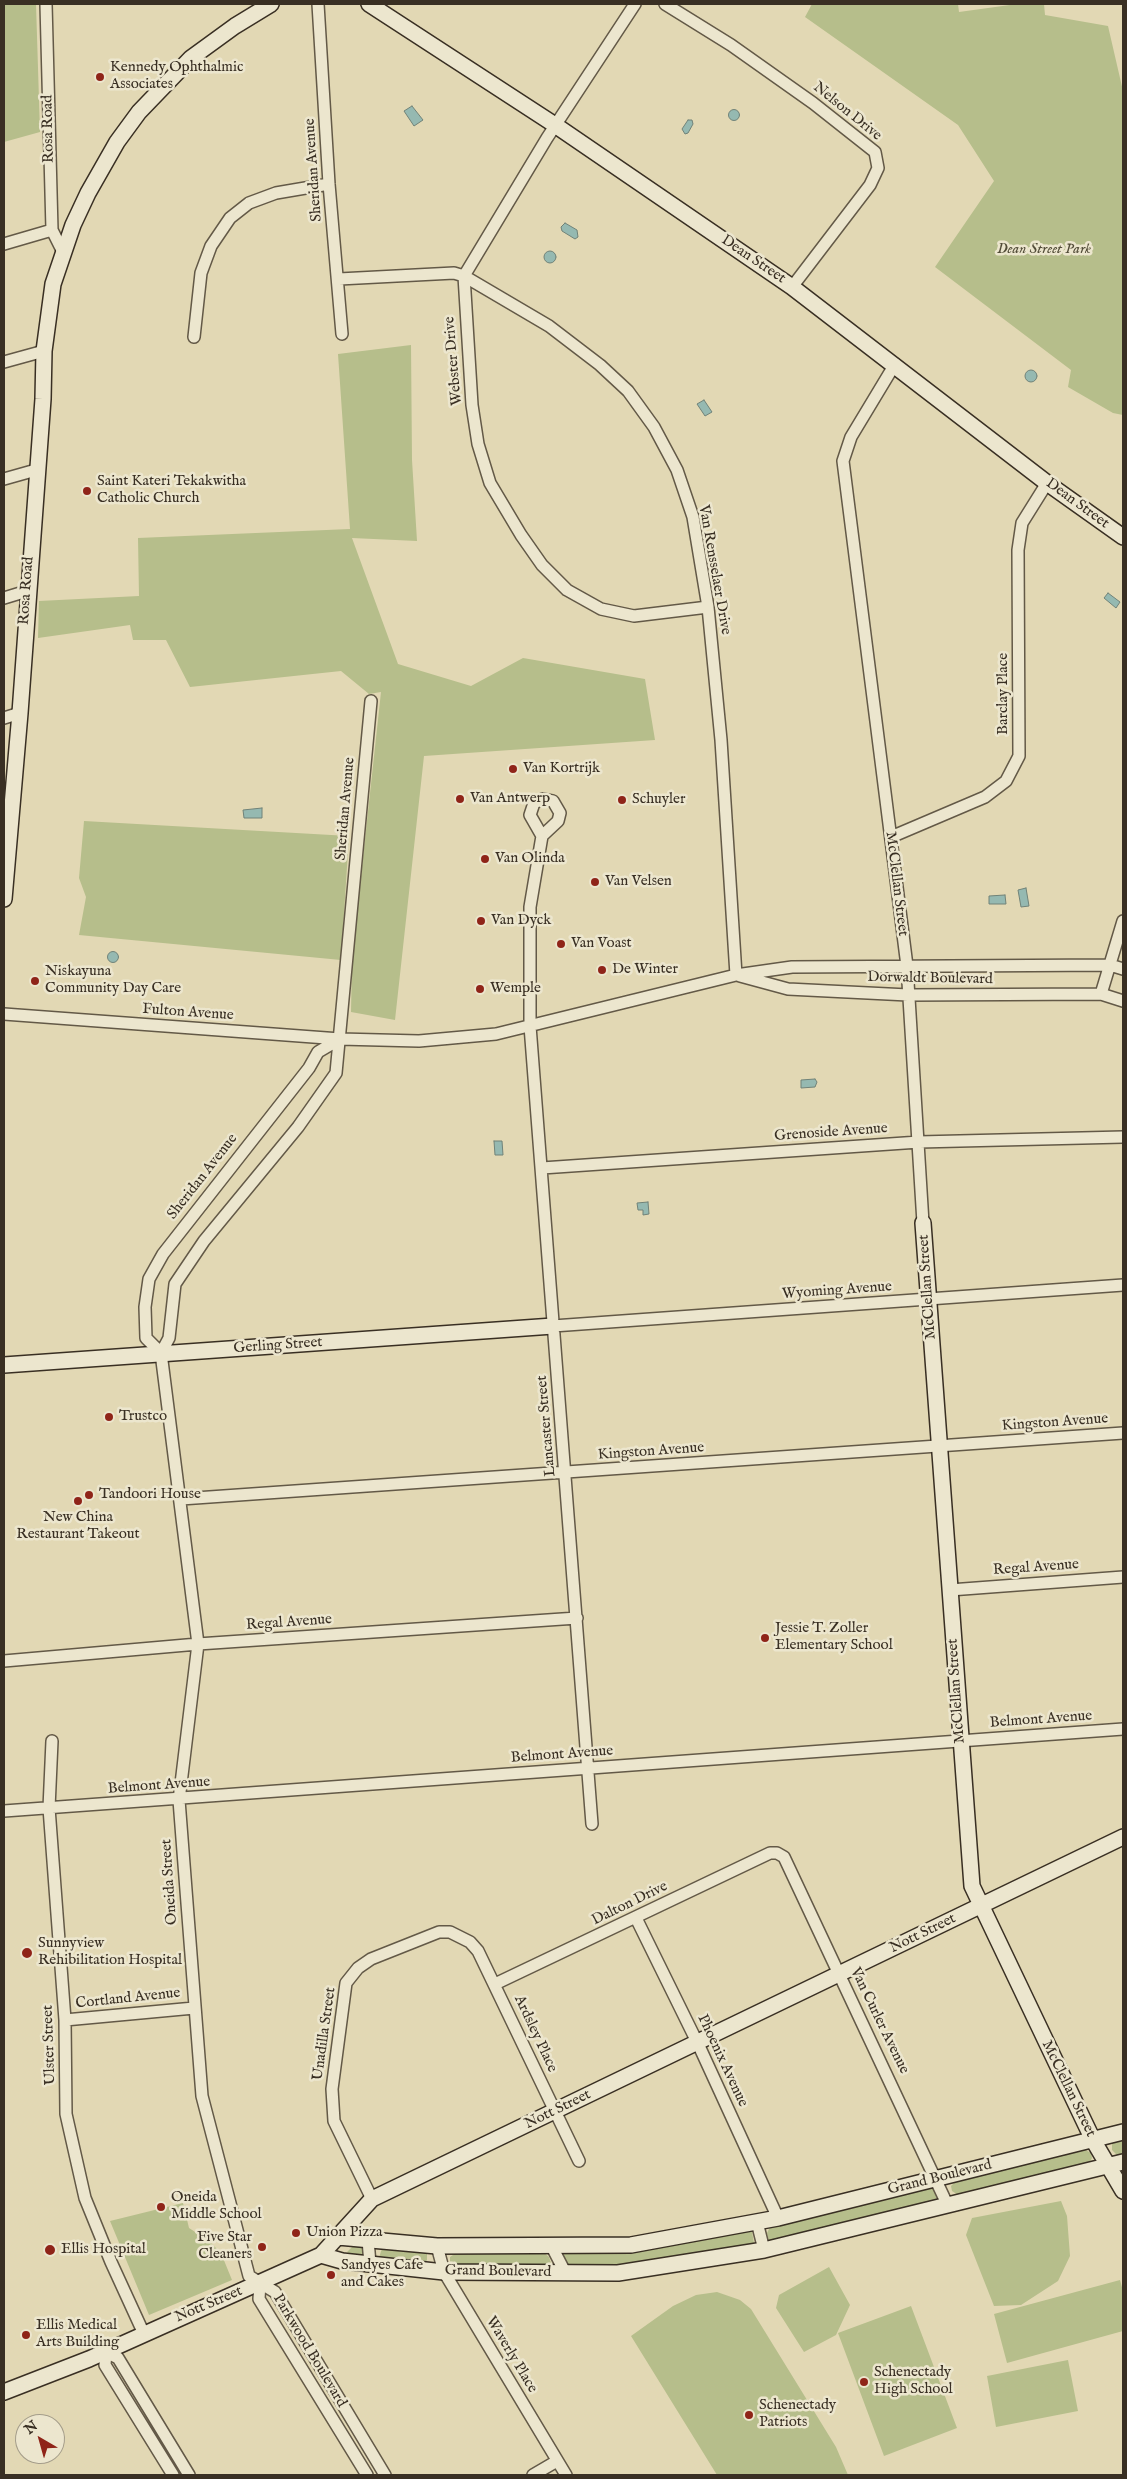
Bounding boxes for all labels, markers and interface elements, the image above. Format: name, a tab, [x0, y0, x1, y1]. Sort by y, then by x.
place label: Kennedy Ophthalmic Associates	[110, 59, 243, 94]
marker: Kennedy Ophthalmic Associates	[94, 71, 106, 83]
street label: Nelson Drive	[809, 79, 885, 145]
street label: Rosa Road	[39, 95, 59, 163]
street label: Sheridan Avenue	[301, 118, 327, 222]
street label: Dean Street	[717, 232, 789, 288]
park label: Dean Street Park	[997, 241, 1091, 259]
street label: Webster Drive	[441, 316, 467, 406]
place label: Saint Kateri Tekakwitha Catholic Church	[97, 473, 246, 508]
street label: Dean Street	[1042, 475, 1112, 533]
marker: Saint Kateri Tekakwitha Catholic Church	[81, 485, 93, 497]
street label: Van Rensselaer Drive	[694, 504, 734, 636]
street label: Rosa Road	[16, 556, 38, 626]
street label: Barclay Place	[995, 653, 1013, 735]
street label: Sheridan Avenue	[333, 757, 359, 861]
place label: Van Kortrijk	[523, 760, 600, 778]
marker: Van Kortrijk	[507, 763, 519, 775]
place label: Van Antwerp	[470, 790, 550, 808]
place label: Schuyler	[632, 791, 685, 809]
marker: Van Antwerp	[454, 793, 466, 805]
marker: Schuyler	[616, 794, 628, 806]
street label: McClellan Street	[881, 831, 911, 937]
place label: Van Olinda	[495, 850, 565, 868]
marker: Van Olinda	[479, 853, 491, 865]
place label: Van Velsen	[605, 873, 672, 891]
marker: Van Velsen	[589, 876, 601, 888]
place label: Van Dyck	[491, 912, 551, 930]
marker: Van Dyck	[475, 915, 487, 927]
place label: Van Voast	[571, 935, 632, 953]
marker: Van Voast	[555, 938, 567, 950]
place label: De Winter	[612, 961, 678, 979]
place label: Niskayuna Community Day Care	[45, 963, 181, 998]
marker: De Winter	[596, 964, 608, 976]
street label: Dorwaldt Boulevard	[867, 969, 993, 989]
marker: Niskayuna Community Day Care	[29, 975, 41, 987]
place label: Wemple	[490, 980, 541, 998]
marker: Wemple	[474, 983, 486, 995]
street label: Fulton Avenue	[142, 1001, 234, 1025]
street label: Grenoside Avenue	[774, 1120, 888, 1146]
street label: Sheridan Avenue	[164, 1131, 242, 1223]
street label: McClellan Street	[915, 1234, 941, 1340]
street label: Wyoming Avenue	[781, 1278, 893, 1304]
street label: Gerling Street	[233, 1334, 323, 1358]
street label: Lancaster Street	[534, 1375, 560, 1477]
place label: Trustco	[119, 1408, 167, 1426]
street label: Kingston Avenue	[1001, 1410, 1109, 1436]
marker: Trustco	[103, 1411, 115, 1423]
street label: Kingston Avenue	[597, 1439, 705, 1465]
place label: Tandoori House	[99, 1486, 201, 1504]
marker: Tandoori House	[83, 1489, 95, 1501]
marker: New China Restaurant Takeout	[72, 1495, 84, 1507]
place label: New China Restaurant Takeout	[16, 1509, 140, 1544]
street label: Regal Avenue	[992, 1556, 1080, 1580]
street label: Regal Avenue	[245, 1611, 333, 1635]
place label: Jessie T. Zoller Elementary School	[775, 1620, 893, 1655]
marker: Jessie T. Zoller Elementary School	[759, 1632, 771, 1644]
street label: McClellan Street	[944, 1638, 970, 1744]
street label: Belmont Avenue	[989, 1707, 1093, 1733]
street label: Belmont Avenue	[510, 1742, 614, 1768]
street label: Belmont Avenue	[107, 1773, 211, 1799]
street label: Oneida Street	[158, 1838, 182, 1926]
street label: Dalton Drive	[589, 1878, 671, 1930]
street label: Nott Street	[887, 1910, 959, 1958]
place label: Sunnyview Rehibilitation Hospital	[38, 1935, 182, 1970]
marker: Sunnyview Rehibilitation Hospital	[20, 1946, 34, 1960]
street label: Van Curler Avenue	[845, 1965, 913, 2077]
street label: Cortland Avenue	[75, 1985, 181, 2013]
street label: Unadilla Street	[310, 1986, 340, 2082]
street label: Ardsley Place	[509, 1993, 561, 2075]
street label: Ulster Street	[40, 2005, 60, 2085]
street label: Phoenix Avenue	[693, 2012, 751, 2110]
street label: McClellan Street	[1037, 2038, 1099, 2140]
street label: Nott Street	[522, 2086, 594, 2134]
street label: Grand Boulevard	[886, 2156, 994, 2200]
place label: Oneida Middle School	[171, 2189, 262, 2224]
marker: Oneida Middle School	[155, 2201, 167, 2213]
place label: Union Pizza	[306, 2224, 383, 2242]
marker: Union Pizza	[290, 2227, 302, 2239]
place label: Five Star Cleaners	[197, 2229, 252, 2264]
place label: Ellis Hospital	[61, 2241, 146, 2259]
marker: Five Star Cleaners	[256, 2241, 268, 2253]
marker: Ellis Hospital	[43, 2243, 57, 2257]
place label: Sandyes Cafe and Cakes	[341, 2257, 423, 2292]
street label: Grand Boulevard	[445, 2262, 551, 2282]
marker: Sandyes Cafe and Cakes	[325, 2269, 337, 2281]
street label: Nott Street	[173, 2283, 245, 2327]
street label: Parkwood Boulevard	[268, 2291, 350, 2411]
street label: Waverly Place	[481, 2314, 541, 2396]
place label: Ellis Medical Arts Building	[36, 2317, 119, 2352]
marker: Ellis Medical Arts Building	[20, 2329, 32, 2341]
place label: Schenectady High School	[874, 2364, 953, 2399]
marker: Schenectady High School	[858, 2376, 870, 2388]
place label: Schenectady Patriots	[759, 2397, 836, 2432]
marker: Schenectady Patriots	[743, 2409, 755, 2421]
north arrow	[15, 2414, 65, 2464]
text: N	[21, 2417, 42, 2439]

